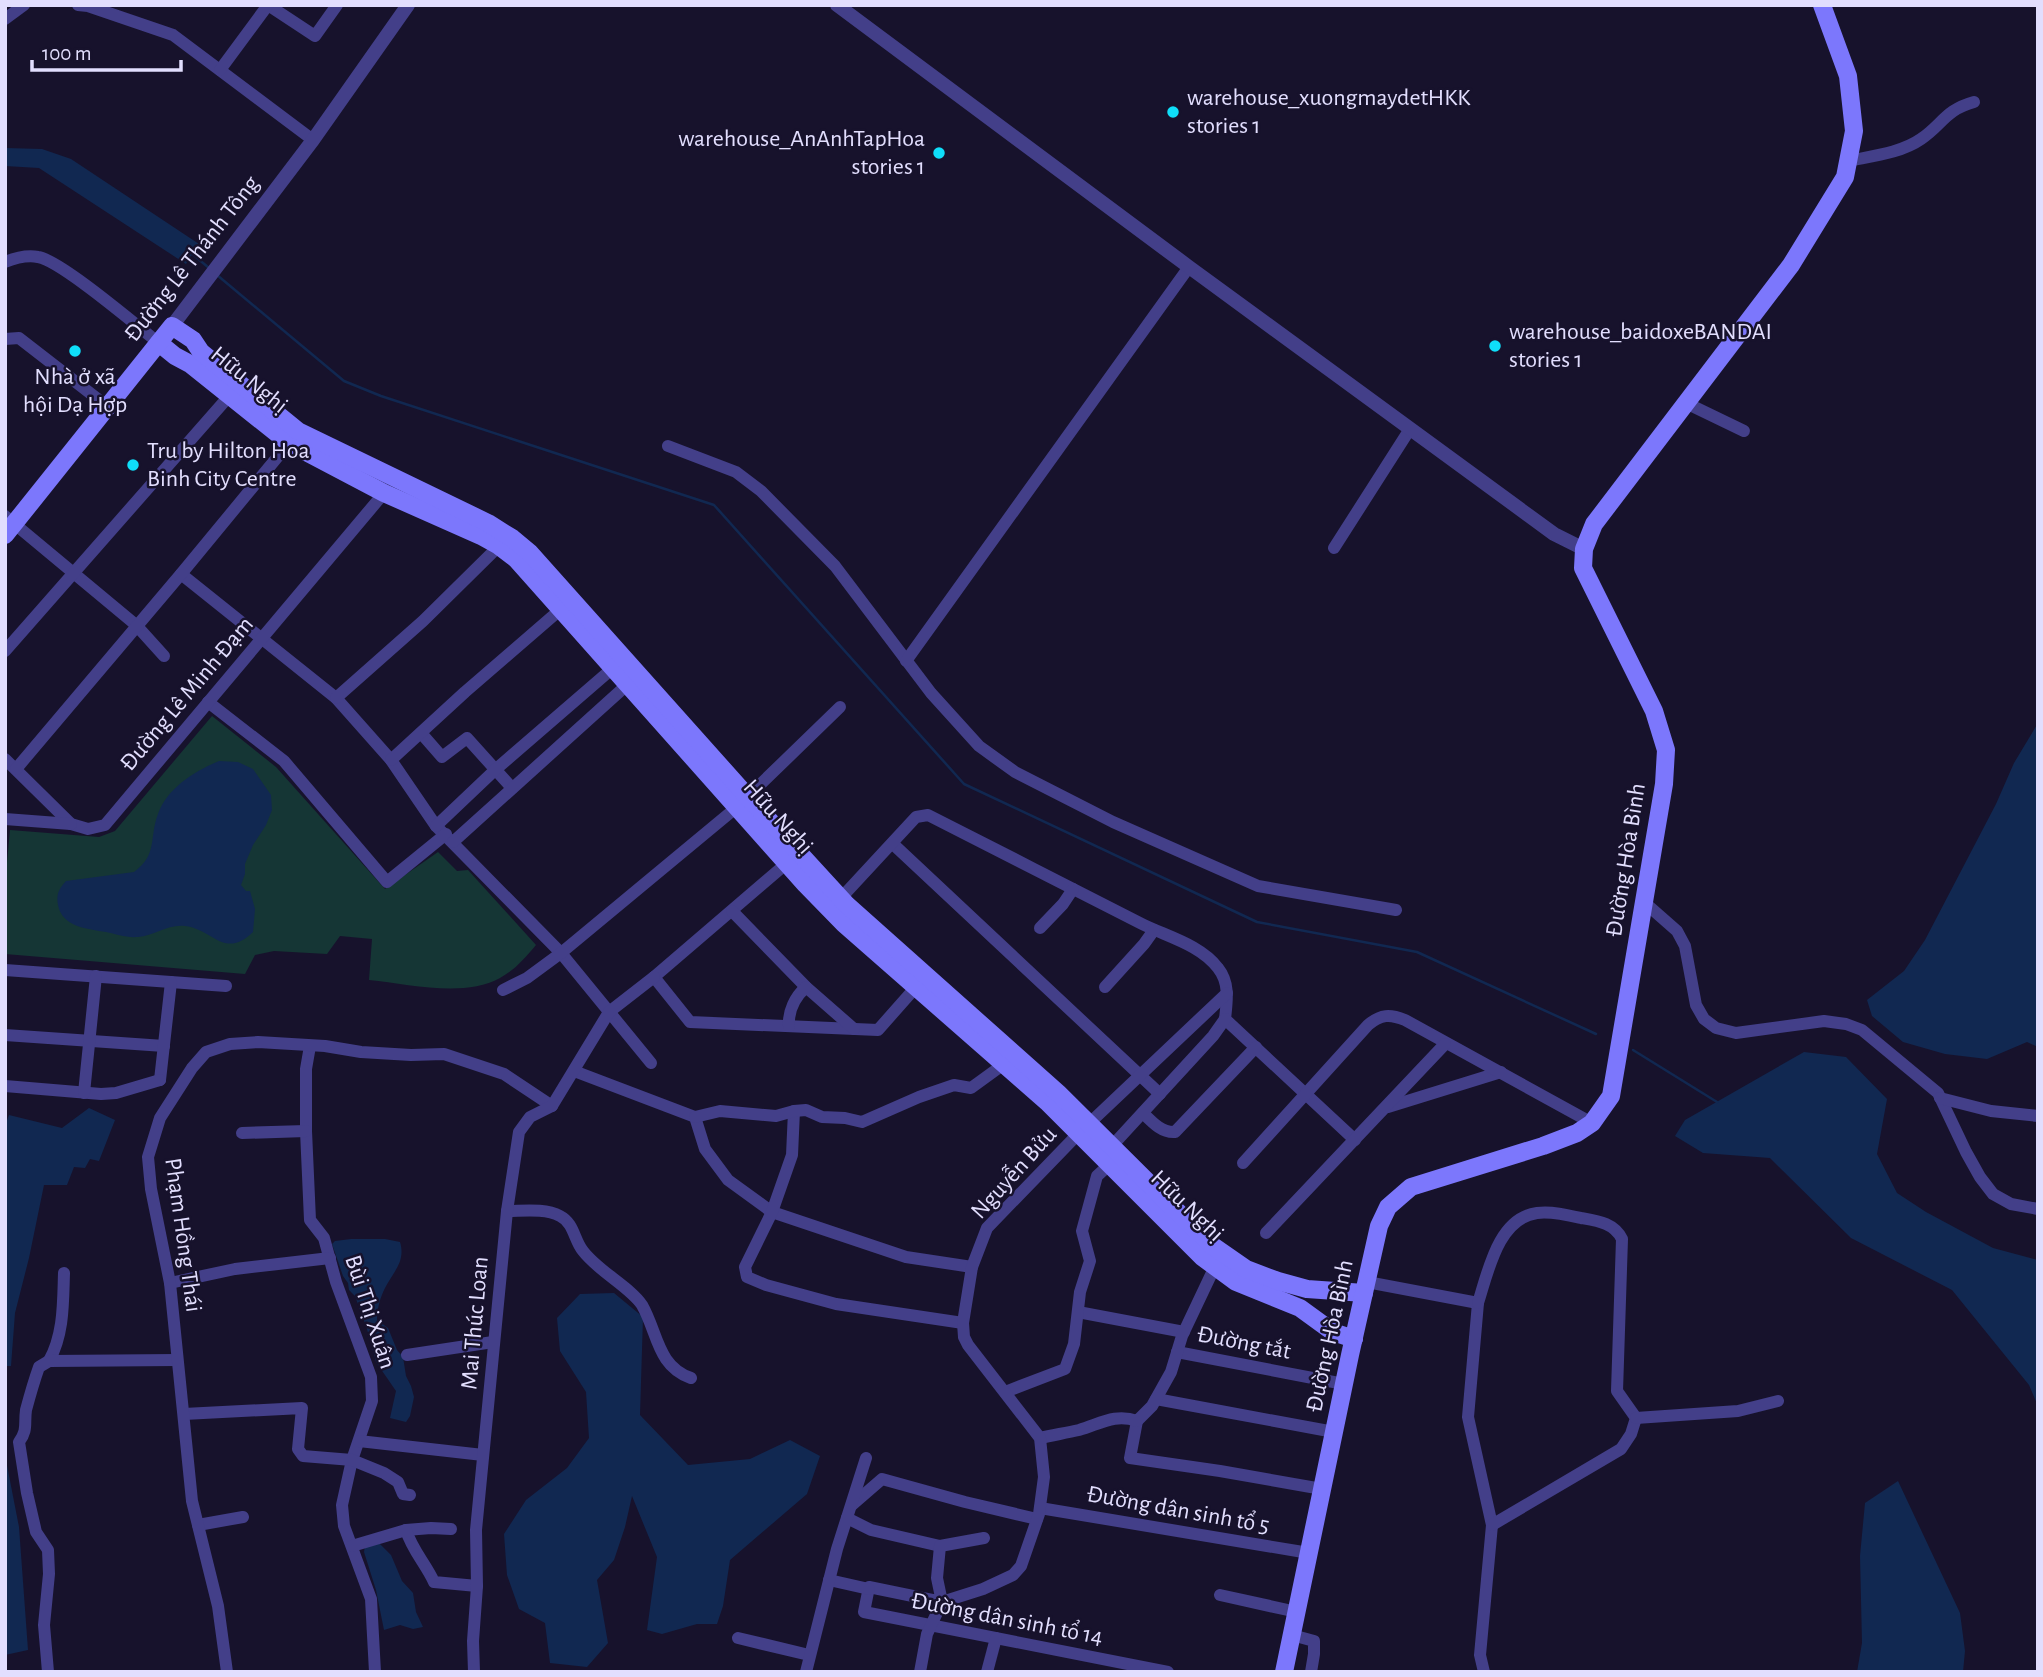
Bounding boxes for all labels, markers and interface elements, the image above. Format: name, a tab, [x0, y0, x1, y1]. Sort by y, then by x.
scale bar	[32, 28, 180, 72]
text: 100 m	[42, 43, 92, 64]
place label: warehouse_xuongmaydetHKK stories 1	[1187, 86, 1471, 138]
marker: warehouse_xuongmaydetHKK stories 1	[1165, 104, 1181, 120]
place label: warehouse_AnAnhTapHoa stories 1	[678, 127, 925, 179]
marker: warehouse_AnAnhTapHoa stories 1	[931, 145, 947, 161]
street label: Đường Lê Thánh Tông	[120, 171, 264, 346]
place label: warehouse_baidoxeBANDAI stories 1	[1509, 320, 1772, 372]
marker: warehouse_baidoxeBANDAI stories 1	[1487, 338, 1503, 354]
street label: Hữu Nghị	[206, 342, 292, 418]
marker: Nhà ở xã hội Dạ Hợp	[67, 343, 83, 359]
place label: Nhà ở xã hội Dạ Hợp	[23, 365, 127, 417]
place label: Tru by Hilton Hoa Binh City Centre	[147, 439, 310, 491]
marker: Tru by Hilton Hoa Binh City Centre	[125, 457, 141, 473]
street label: Đường Lê Minh Đạm	[116, 612, 258, 776]
street label: Hữu Nghị	[739, 775, 817, 859]
street label: Đường Hòa Bình	[1602, 782, 1650, 938]
street label: Nguyễn Bửu	[966, 1122, 1061, 1224]
street label: Phạm Hồng Thái	[160, 1156, 206, 1314]
street label: Hữu Nghị	[1146, 1166, 1228, 1246]
street label: Bùi Thị Xuân	[340, 1252, 400, 1372]
street label: Mai Thúc Loan	[457, 1255, 493, 1391]
street label: Đường Hòa Bình	[1302, 1258, 1358, 1414]
street label: Đường tắt	[1195, 1322, 1293, 1364]
street label: Đường dân sinh tổ 5	[1085, 1481, 1271, 1538]
street label: Đường dân sinh tổ 14	[909, 1588, 1105, 1649]

